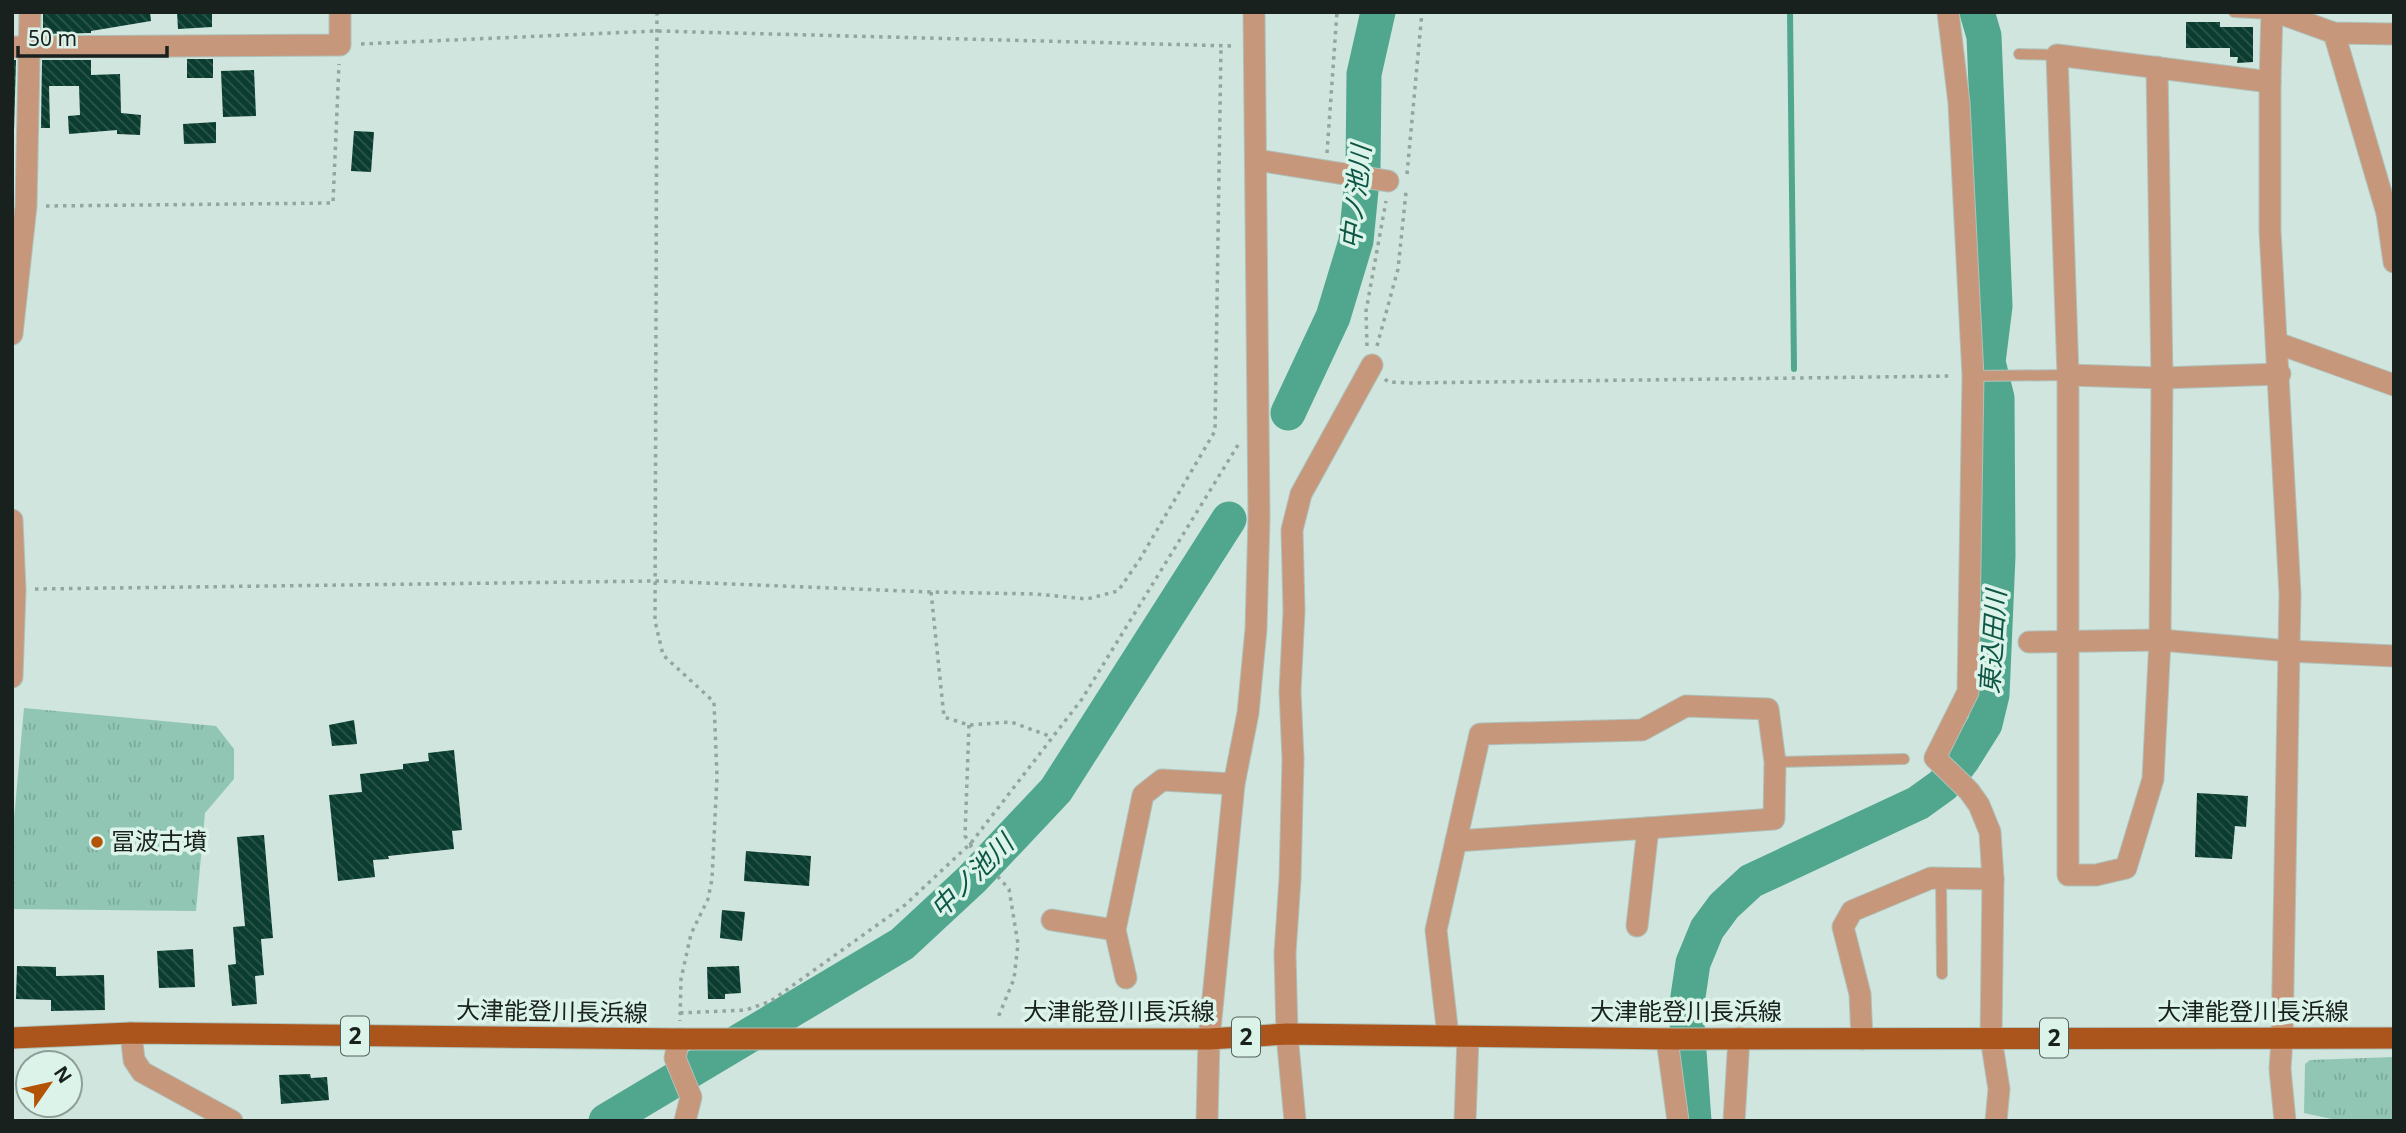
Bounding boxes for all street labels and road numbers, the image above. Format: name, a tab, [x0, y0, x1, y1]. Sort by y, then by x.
street label: 大津能登川長浜線	[456, 992, 648, 1029]
street label: 大津能登川長浜線	[1023, 994, 1215, 1027]
street label: 大津能登川長浜線	[1590, 994, 1782, 1027]
street label: 大津能登川長浜線	[2157, 994, 2349, 1027]
road number: 2	[341, 1016, 369, 1056]
road number: 2	[1232, 1018, 1260, 1056]
road number: 2	[2040, 1018, 2068, 1058]

